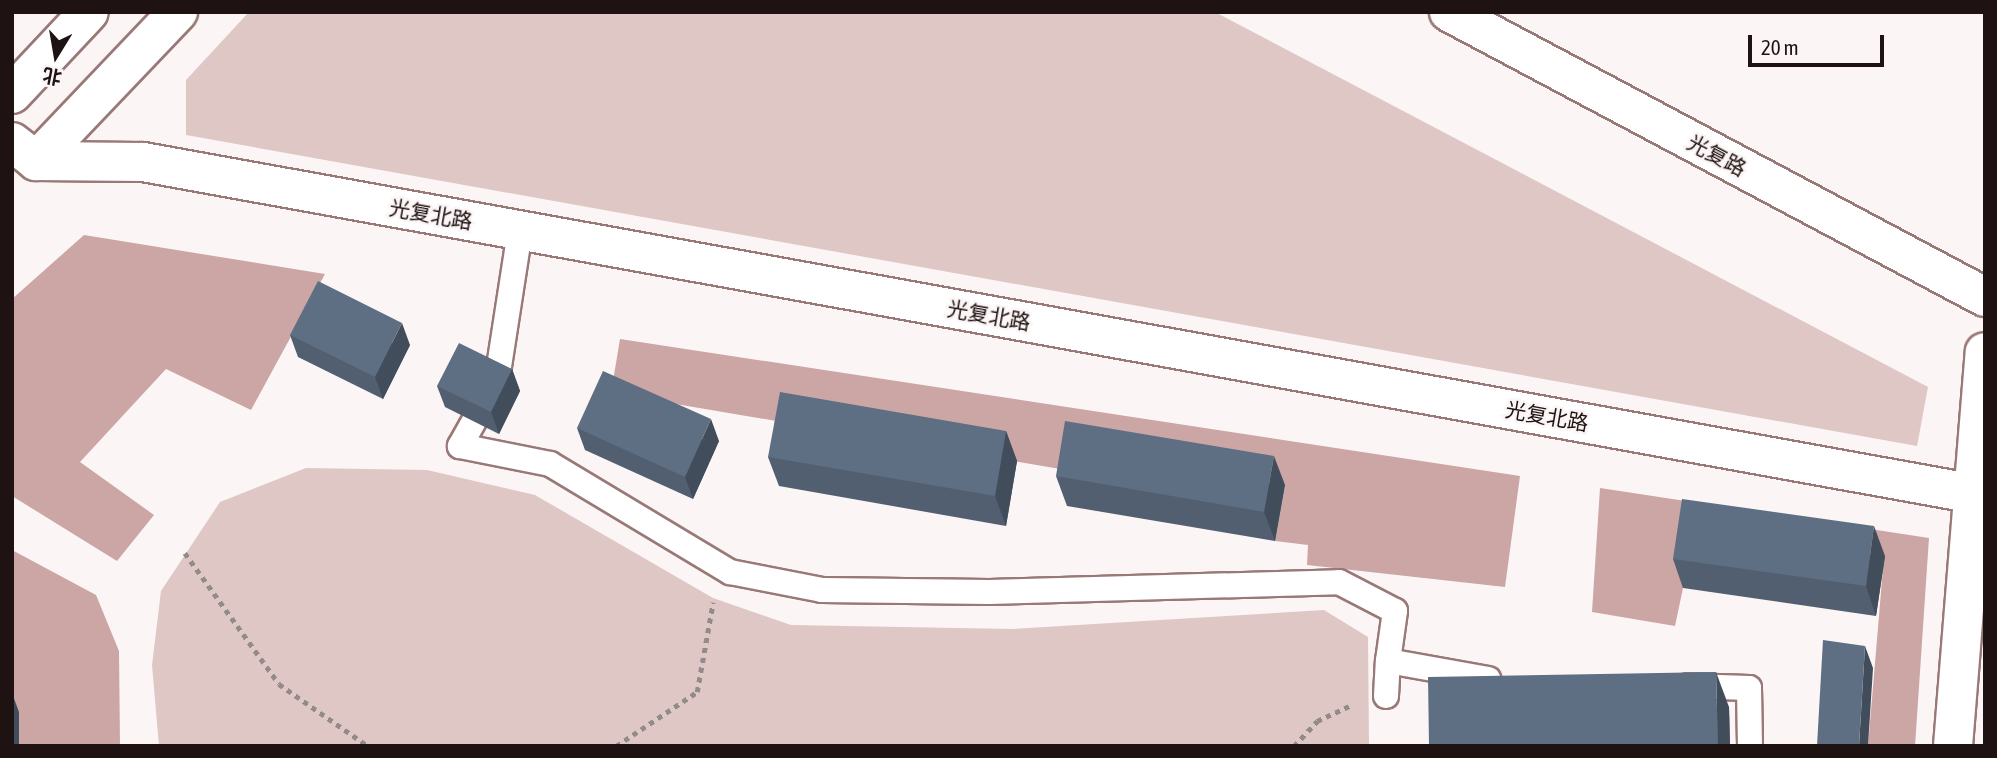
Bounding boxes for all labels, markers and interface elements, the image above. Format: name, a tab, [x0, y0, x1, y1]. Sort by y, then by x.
north arrow	[21, 21, 91, 91]
scale bar	[1752, 21, 1888, 65]
text: 20 m	[1761, 35, 1799, 59]
text: 北	[41, 64, 63, 89]
street label: 光复路	[1683, 129, 1751, 181]
street label: 光复北路	[387, 194, 475, 234]
street label: 光复北路	[945, 295, 1033, 335]
street label: 光复北路	[1503, 396, 1591, 436]

